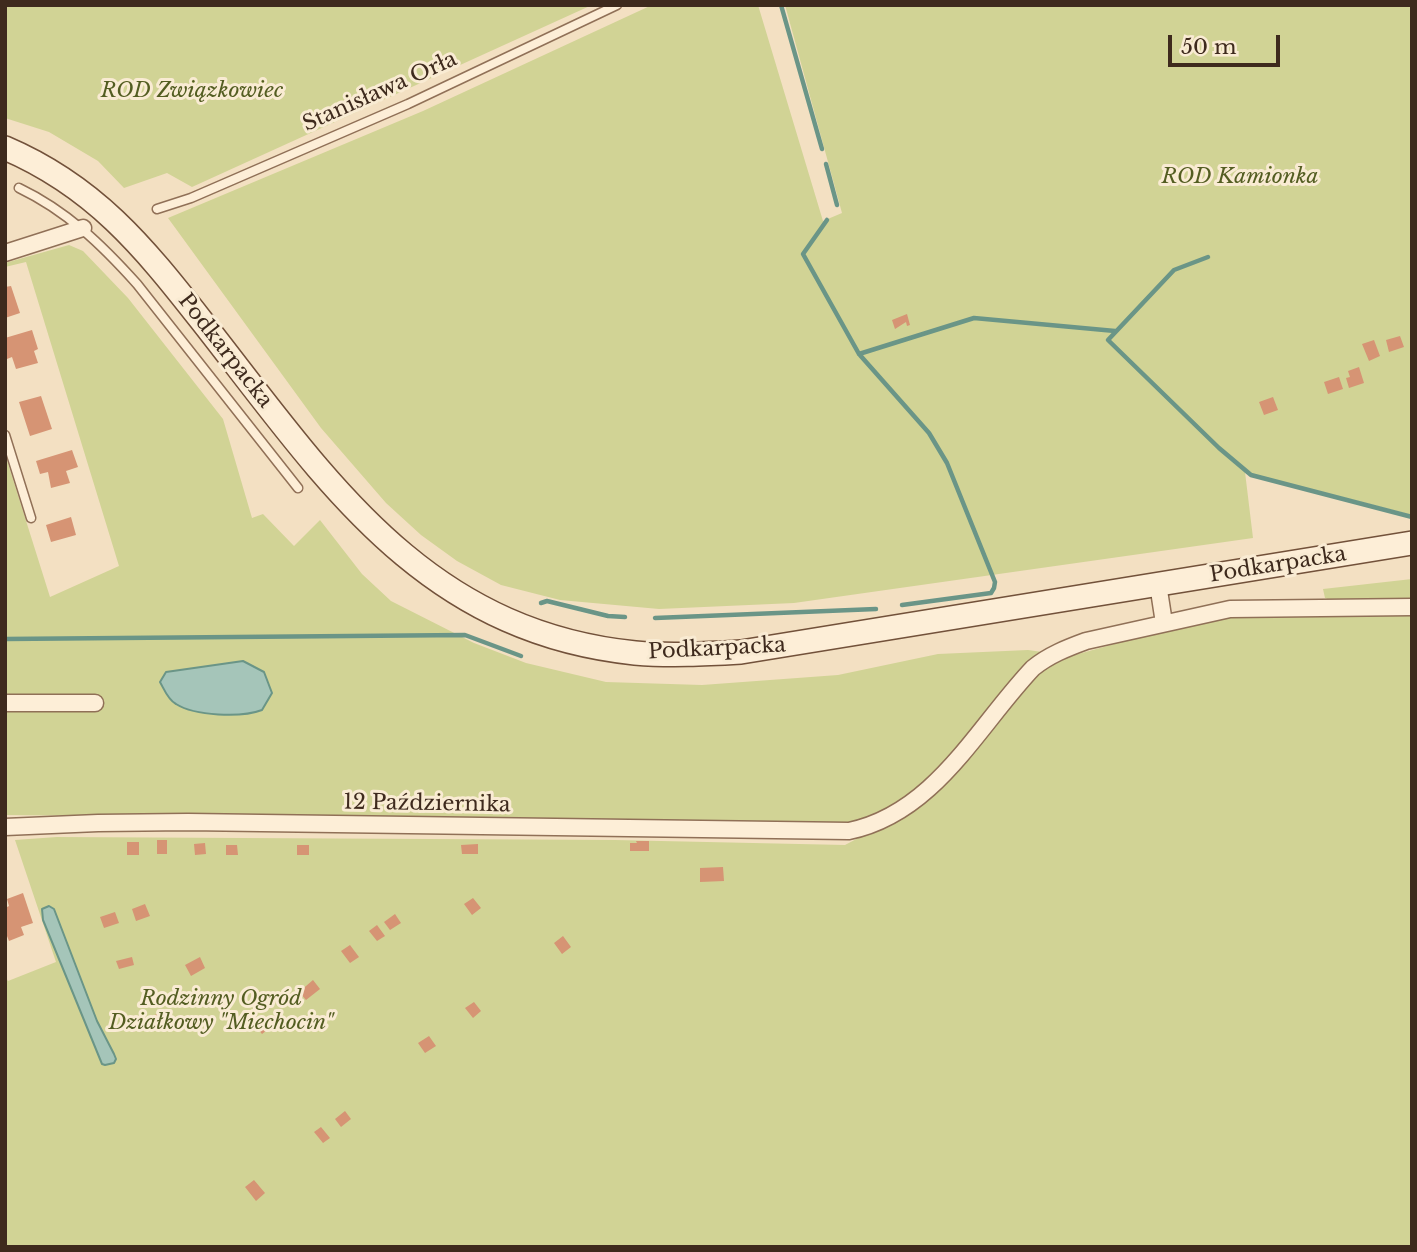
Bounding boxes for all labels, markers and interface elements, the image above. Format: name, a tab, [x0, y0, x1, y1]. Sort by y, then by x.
scale bar	[1172, 21, 1284, 65]
text: 50 m	[1181, 34, 1236, 60]
street label: Stanisława Orła	[299, 47, 461, 137]
park label: ROD Związkowiec	[101, 78, 283, 104]
park label: ROD Kamionka	[1161, 164, 1319, 190]
street label: Podkarpacka	[173, 289, 277, 413]
street label: Podkarpacka	[1208, 542, 1348, 588]
street label: Podkarpacka	[647, 633, 787, 665]
street label: 12 Października	[343, 790, 511, 818]
park label: Rodzinny Ogród Działkowy "Miechocin"	[109, 986, 333, 1036]

